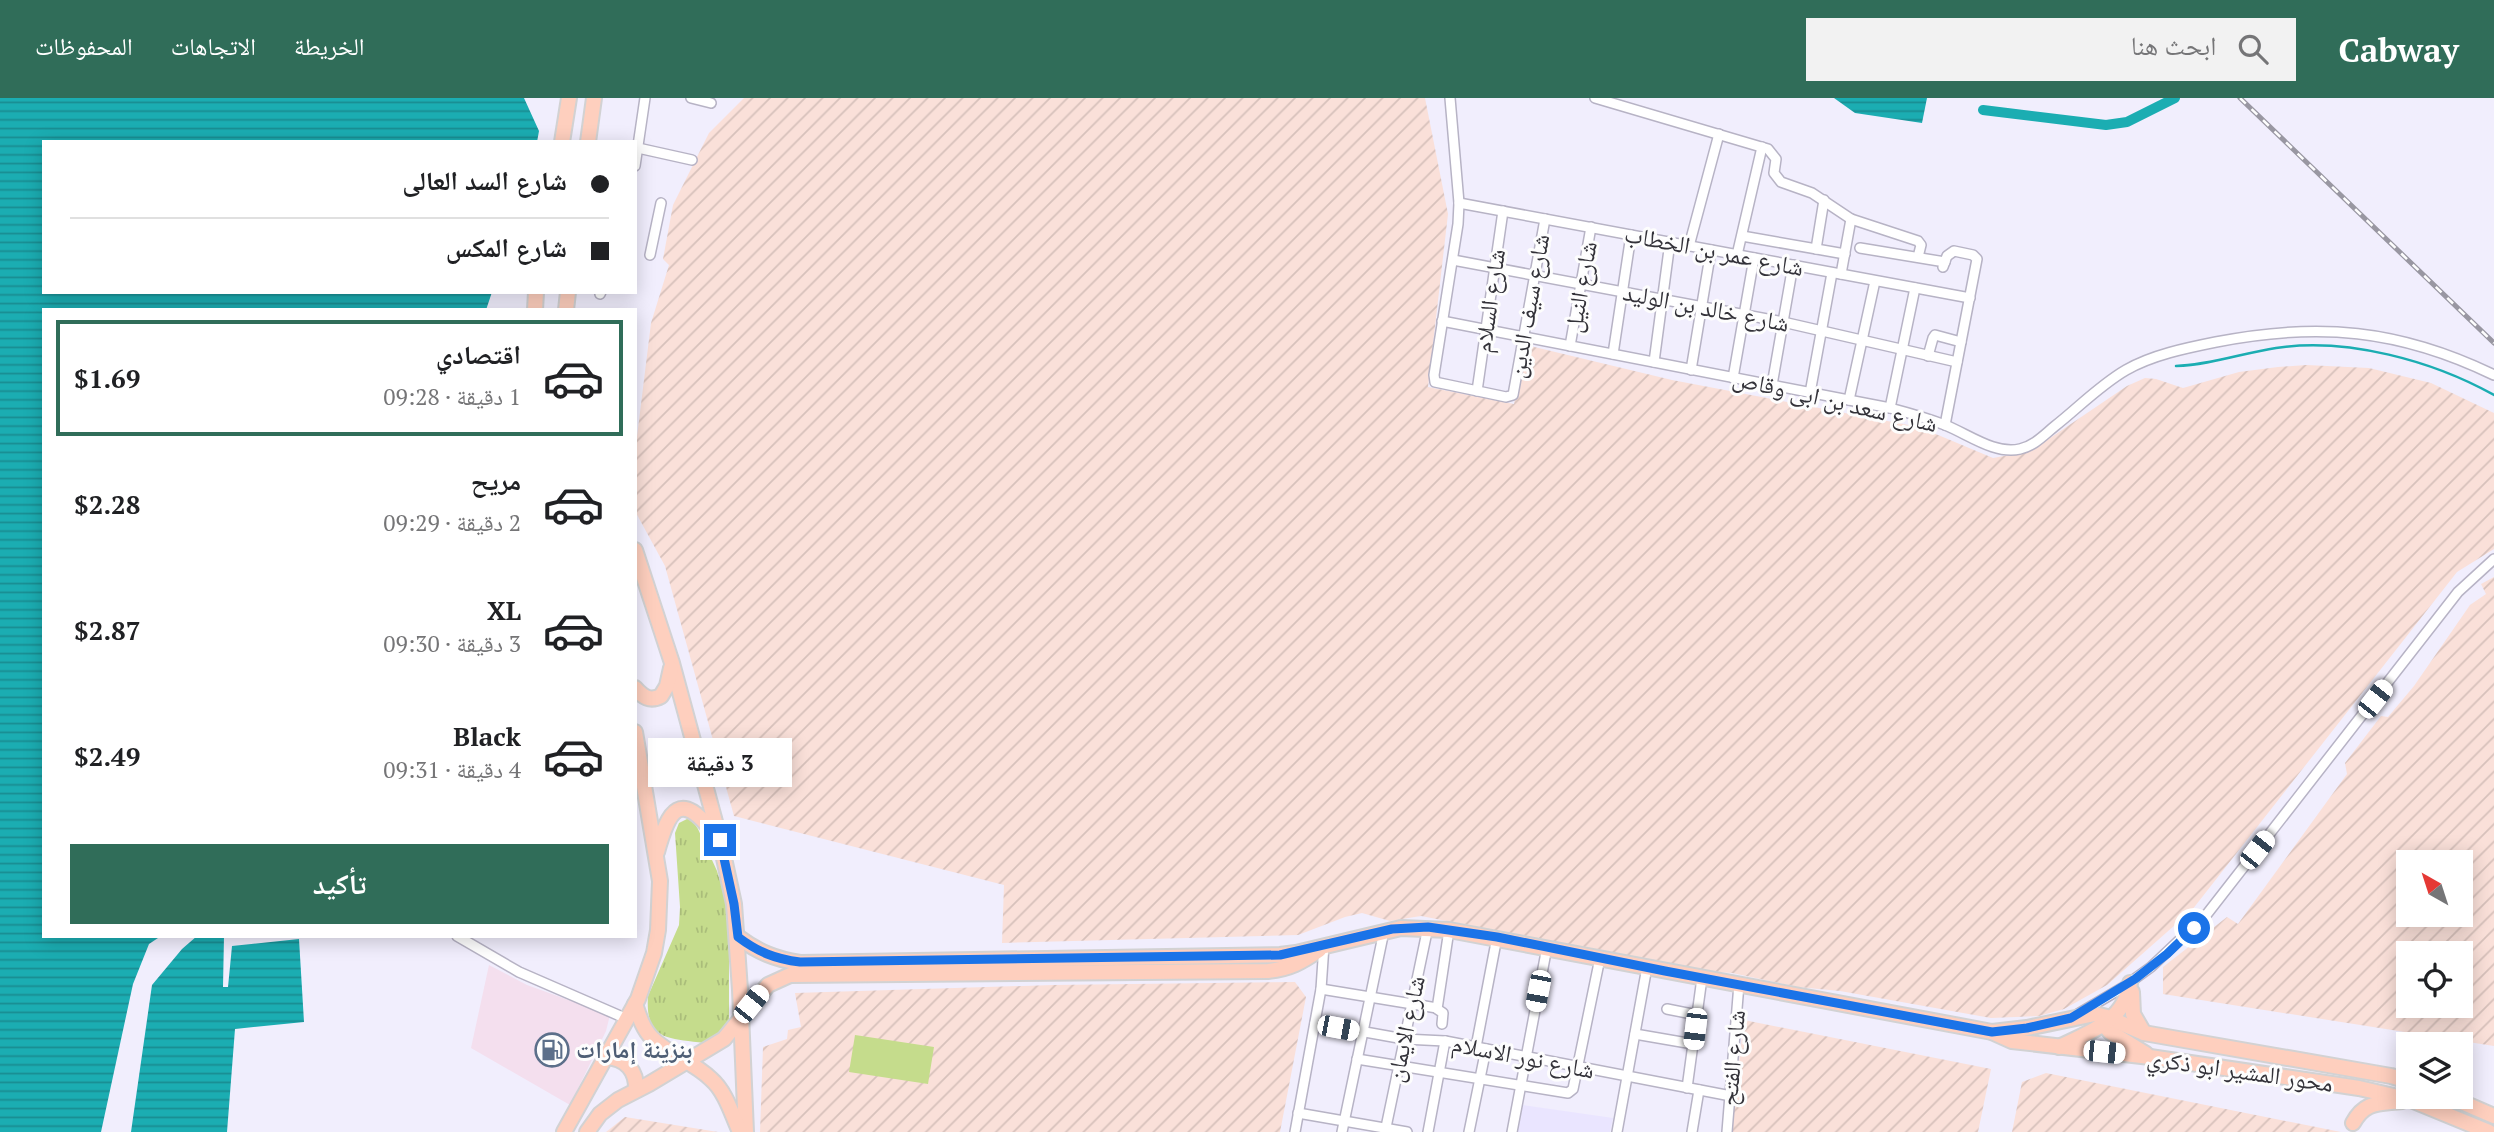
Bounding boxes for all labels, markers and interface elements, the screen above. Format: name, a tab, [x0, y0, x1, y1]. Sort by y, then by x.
search box	[1806, 18, 2296, 81]
text: ابحث هنا	[2131, 28, 2216, 62]
text: Cabway	[2338, 28, 2459, 71]
text: المحفوظات	[35, 30, 133, 62]
text: الاتجاهات	[171, 30, 256, 62]
text: الخريطة	[294, 30, 365, 62]
icon: search	[2234, 30, 2272, 68]
text: شارع السد العالى	[402, 163, 567, 197]
street label: شارع عمر بن الخطاب	[1622, 217, 1807, 283]
text: شارع المكس	[446, 230, 567, 264]
street label: شارع سيف الدين	[1500, 231, 1556, 380]
street label: شارع النيل	[1556, 239, 1604, 335]
street label: شارع السلام	[1466, 247, 1513, 355]
street label: شارع خالد بن الوليد	[1620, 275, 1792, 339]
text: اقتصادي	[436, 337, 521, 371]
icon: car	[542, 347, 605, 410]
text: $1.69	[74, 361, 140, 395]
street label: شارع سعد بن ابى وقاص	[1730, 361, 1941, 439]
text: 1 دقيقة · 09:28	[383, 381, 521, 412]
text: مريح	[471, 463, 521, 497]
icon: car	[542, 473, 605, 536]
text: $2.28	[74, 487, 140, 521]
text: 2 دقيقة · 09:29	[383, 507, 521, 538]
text: XL	[487, 593, 521, 627]
icon: car	[542, 599, 605, 662]
text: $2.87	[74, 613, 140, 647]
text: 3 دقيقة · 09:30	[383, 628, 521, 659]
car	[2354, 676, 2397, 722]
text: Black	[453, 719, 521, 753]
icon: car	[542, 725, 605, 788]
callout: 3 دقيقة	[648, 738, 792, 788]
text: $2.49	[74, 739, 140, 773]
text: 3 دقيقة	[686, 747, 754, 778]
text: 4 دقيقة · 09:31	[383, 754, 521, 785]
route end	[704, 824, 736, 856]
car	[2236, 827, 2279, 873]
button: تأكيد	[70, 844, 609, 924]
north arrow	[2396, 850, 2473, 928]
map controls	[2396, 850, 2473, 1109]
route start	[2178, 912, 2210, 944]
button: locate	[2396, 941, 2473, 1018]
car	[1524, 968, 1553, 1014]
street label: شارع الايمان	[1378, 973, 1432, 1085]
car	[730, 981, 773, 1027]
car	[1683, 1007, 1708, 1051]
street label: شارع الفتح	[1712, 1009, 1752, 1107]
car	[1316, 1014, 1361, 1042]
street label: شارع نور الاسلام	[1449, 1027, 1597, 1087]
fuel station icon: بنزينة إمارات	[533, 1031, 571, 1069]
button: layers	[2396, 1032, 2473, 1109]
place label: بنزينة إمارات	[576, 1033, 692, 1065]
car	[2083, 1039, 2126, 1065]
street label: محور المشير ابو ذكري	[2144, 1041, 2335, 1103]

